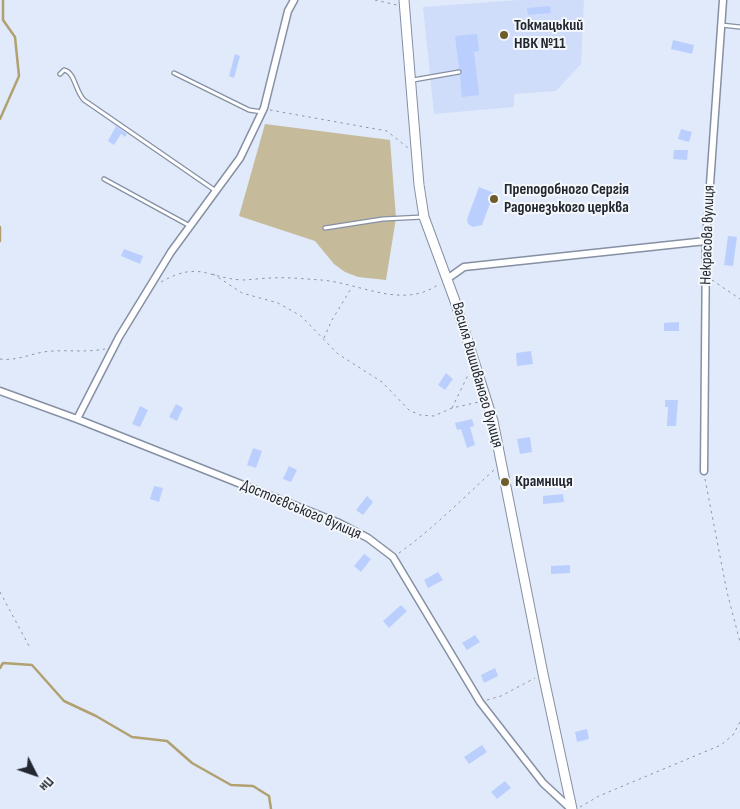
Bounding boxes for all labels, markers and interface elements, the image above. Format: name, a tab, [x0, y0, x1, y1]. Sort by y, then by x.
place label: Токмацький НВК №11	[514, 16, 583, 54]
marker: Токмацький НВК №11	[498, 29, 510, 41]
place label: Преподобного Сергія Радонезького церква	[504, 180, 629, 218]
street label: Некрасова вулиця	[697, 185, 719, 285]
marker: Преподобного Сергія Радонезького церква	[488, 193, 500, 205]
street label: Василя Вишиваного вулиця	[447, 300, 507, 450]
place label: Крамниця	[515, 472, 573, 492]
street label: Достоєвського вулиця	[238, 476, 364, 544]
marker: Крамниця	[499, 476, 511, 488]
north arrow	[10, 749, 60, 799]
text: Пн	[36, 773, 58, 795]

